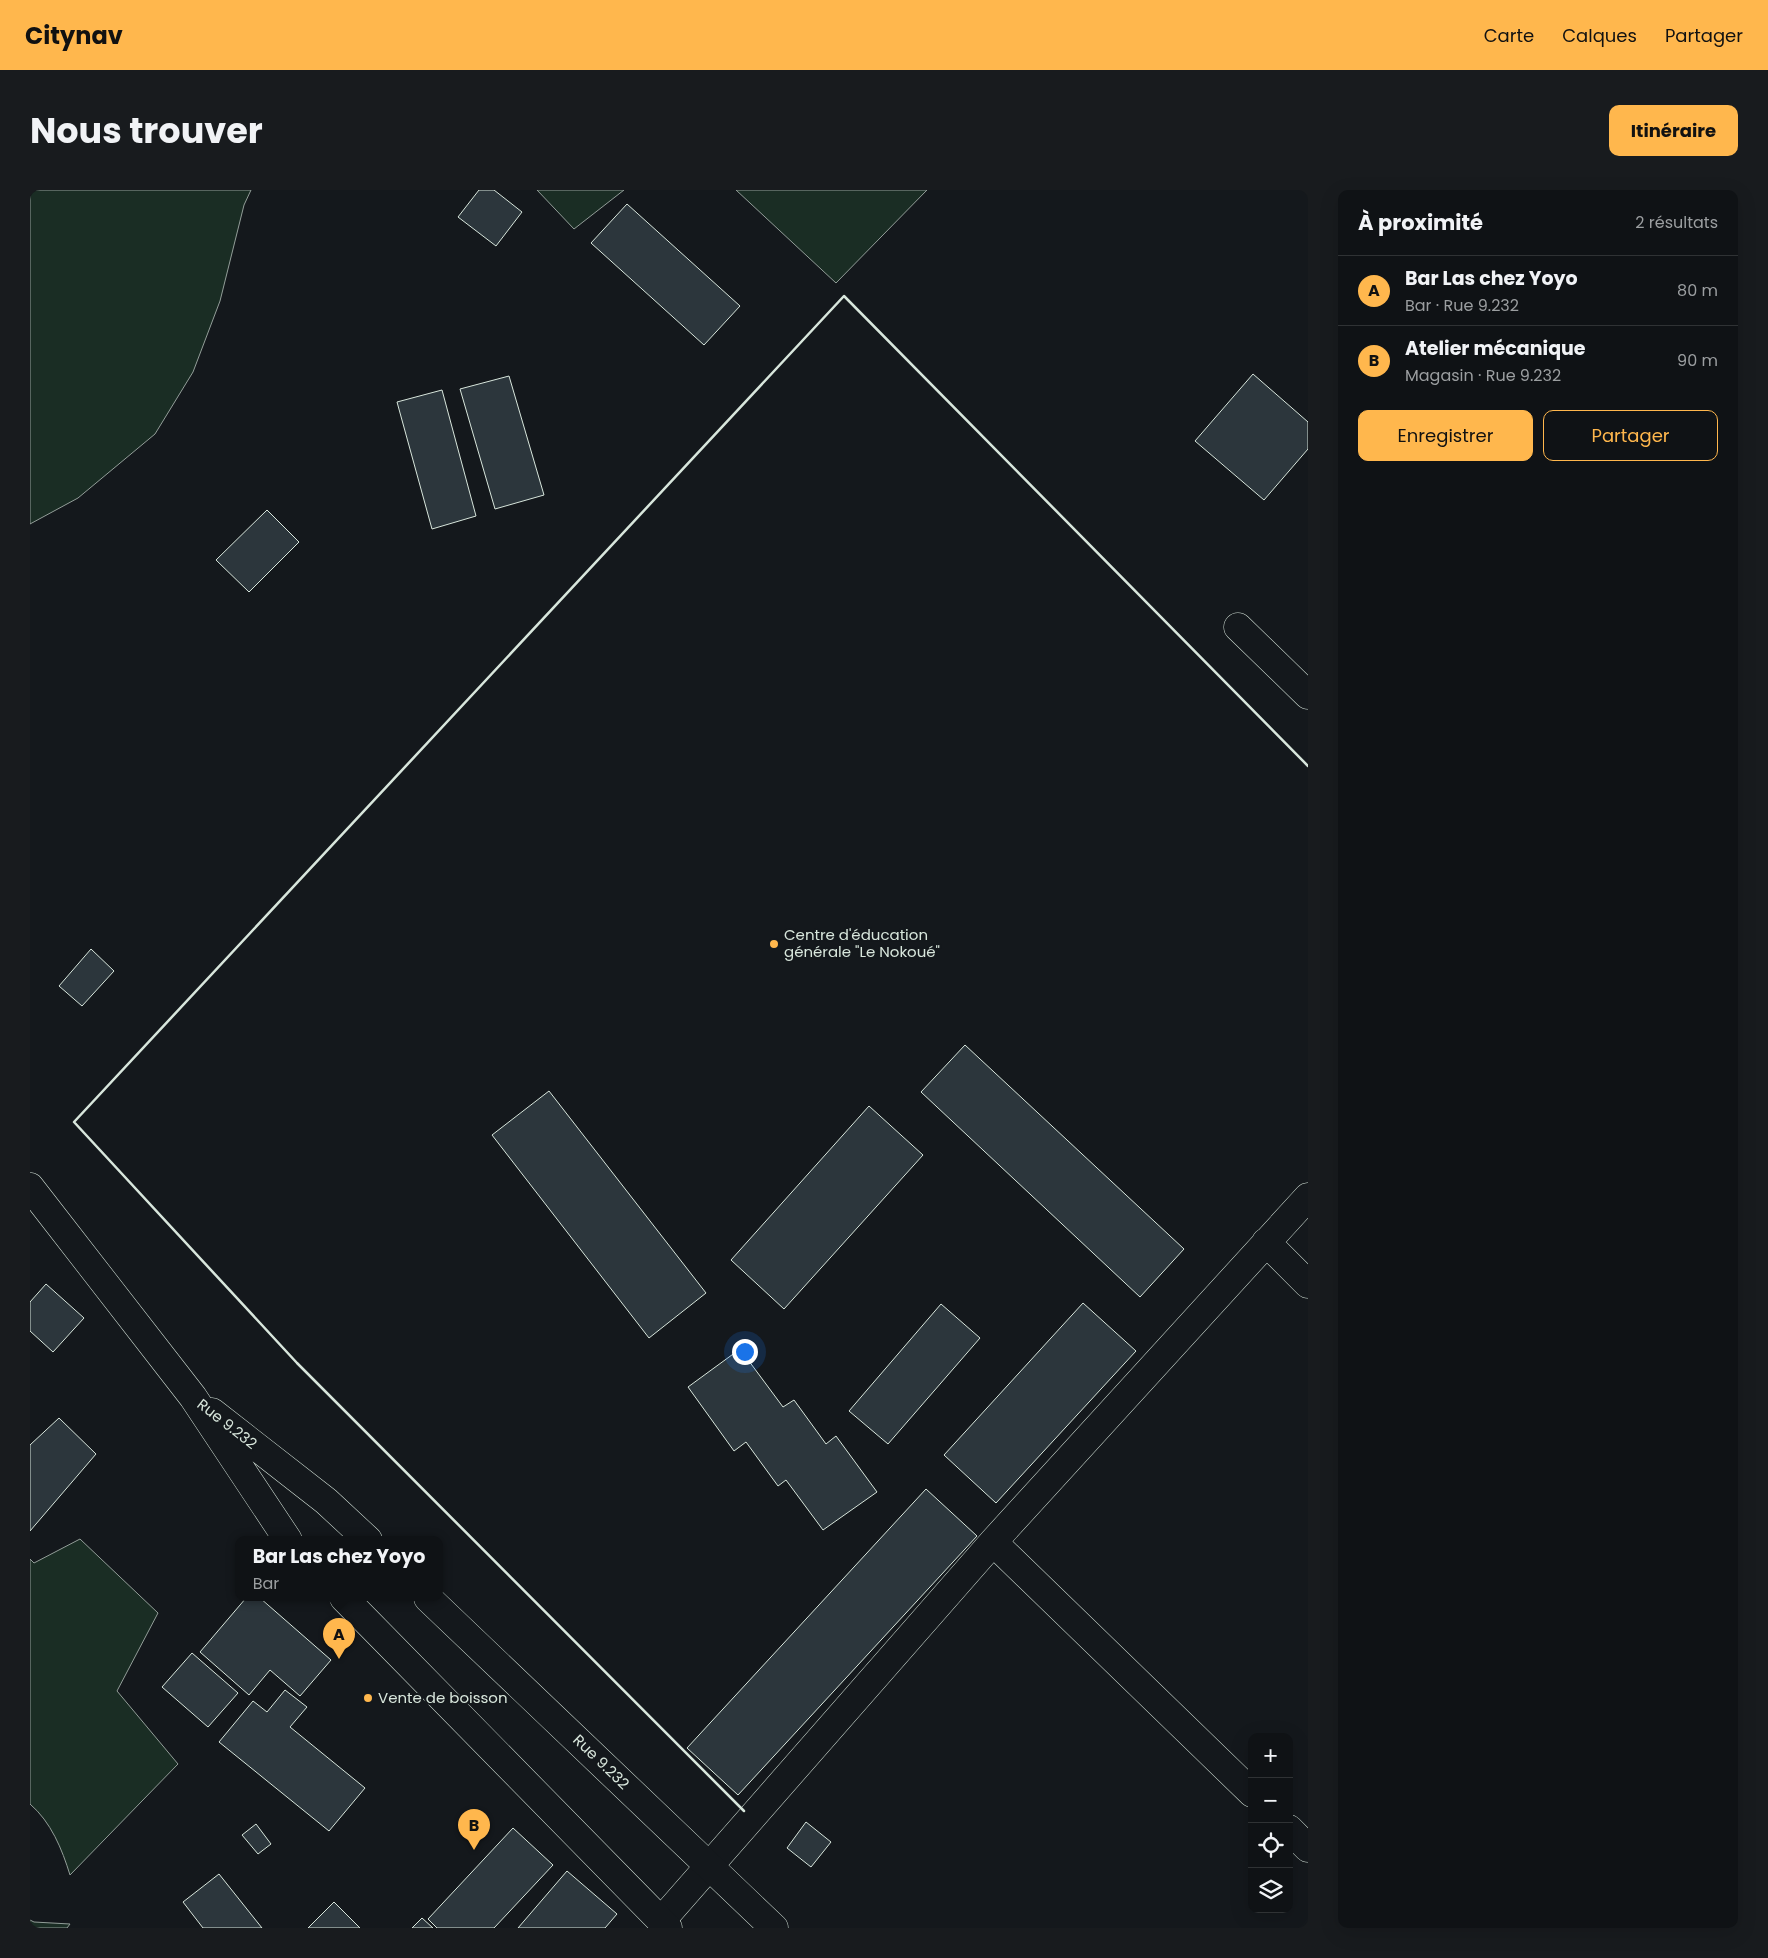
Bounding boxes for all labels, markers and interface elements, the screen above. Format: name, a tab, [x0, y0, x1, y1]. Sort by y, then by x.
text: Citynav	[25, 19, 123, 52]
text: Carte	[1484, 23, 1534, 48]
text: Calques	[1562, 23, 1637, 48]
text: Partager	[1665, 23, 1743, 48]
button: Itinéraire	[1609, 105, 1738, 156]
text: Nous trouver	[30, 106, 263, 155]
text: À proximité	[1358, 208, 1483, 237]
text: 2 résultats	[1635, 211, 1718, 234]
text: Bar Las chez Yoyo	[1405, 265, 1578, 292]
text: A	[1368, 279, 1380, 302]
text: 80 m	[1677, 279, 1718, 302]
text: Bar · Rue 9.232	[1405, 294, 1519, 317]
text: Atelier mécanique	[1405, 335, 1586, 362]
text: B	[1369, 349, 1379, 372]
text: 90 m	[1677, 349, 1718, 372]
text: Magasin · Rue 9.232	[1405, 364, 1561, 387]
button: Enregistrer	[1358, 410, 1533, 461]
button: Partager	[1543, 410, 1718, 461]
place label: Centre d'éducation générale "Le Nokoué"	[784, 924, 940, 962]
marker: Centre d'éducation générale "Le Nokoué"	[768, 938, 780, 950]
your location	[732, 1339, 758, 1365]
street label: Rue 9.232	[193, 1394, 262, 1454]
popup	[235, 1536, 443, 1601]
text: Bar Las chez Yoyo	[253, 1543, 425, 1570]
text: Bar	[253, 1572, 279, 1595]
pin: A	[323, 1618, 355, 1659]
place label: Vente de boisson	[378, 1687, 508, 1708]
marker: Vente de boisson	[362, 1692, 374, 1704]
street label: Rue 9.232	[569, 1730, 634, 1794]
map controls	[1248, 1733, 1293, 1913]
button: +	[1248, 1733, 1293, 1778]
button: −	[1248, 1778, 1293, 1823]
pin: B	[458, 1809, 490, 1850]
button: locate	[1248, 1823, 1293, 1868]
button: layers	[1248, 1868, 1293, 1913]

